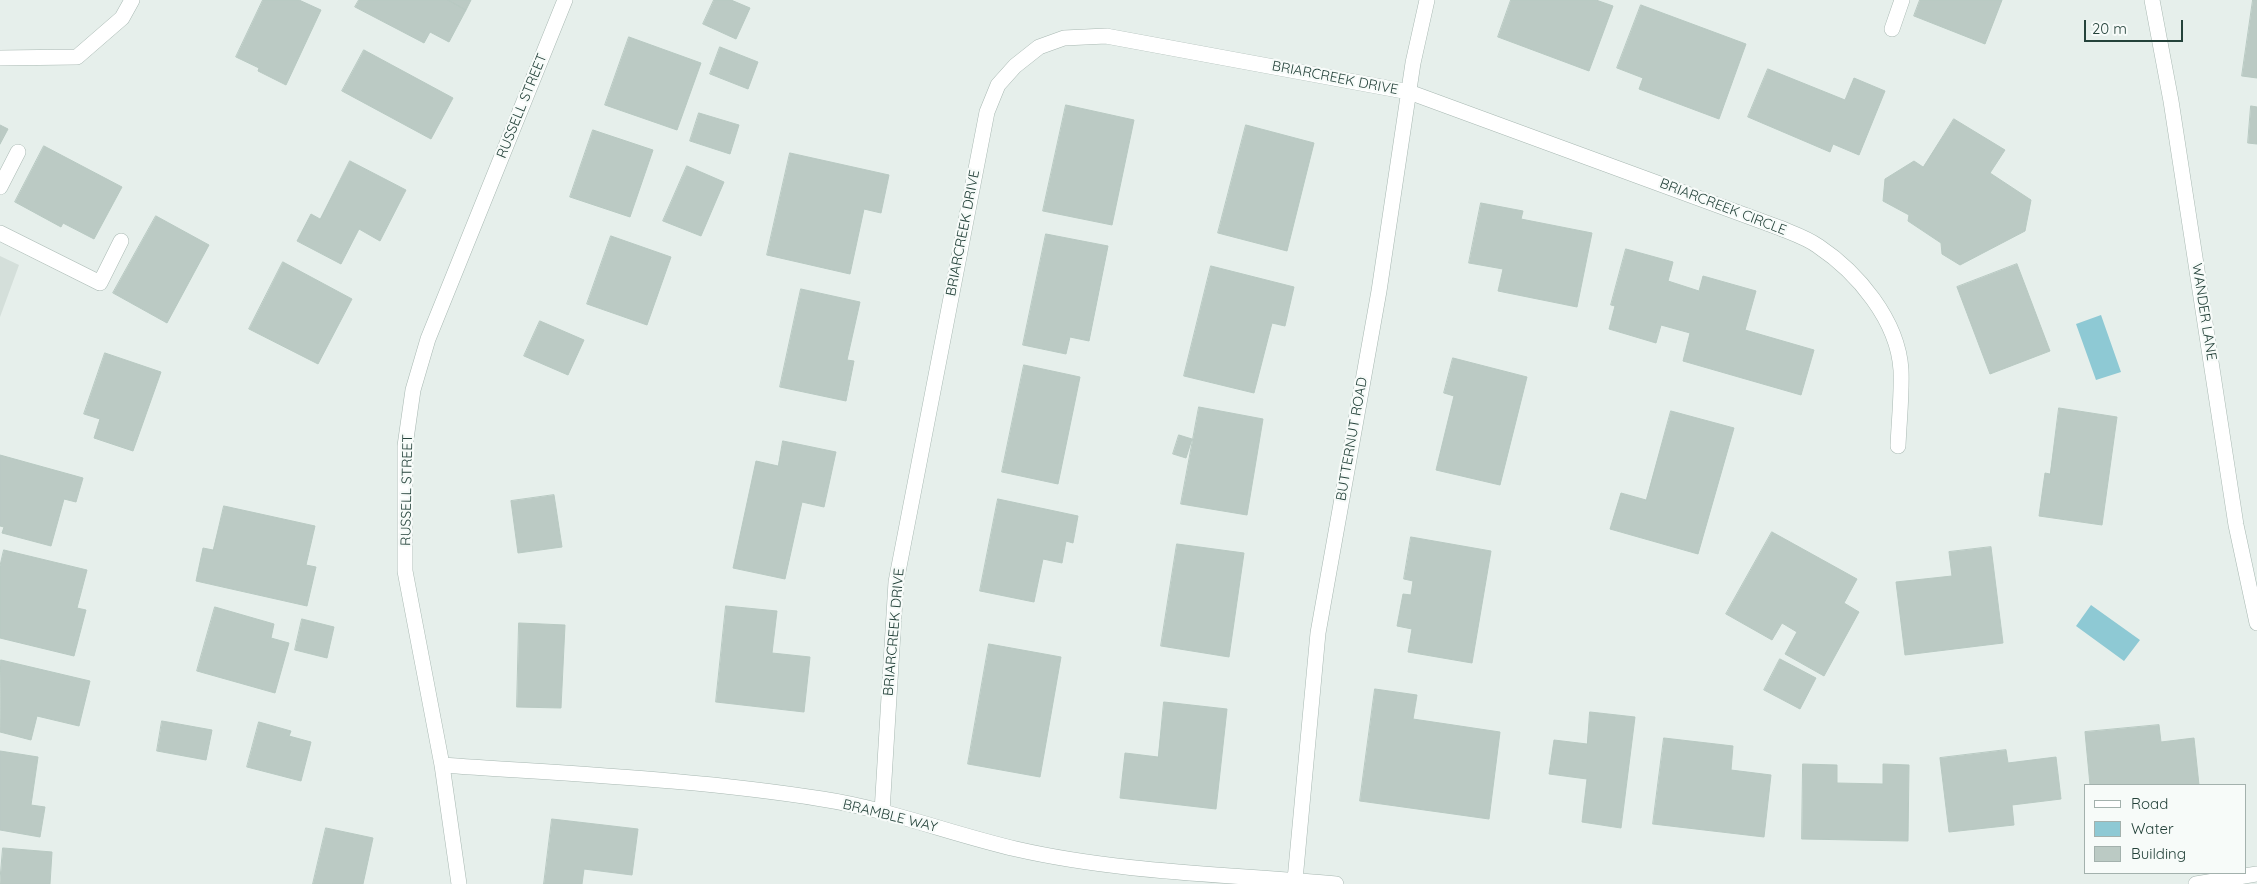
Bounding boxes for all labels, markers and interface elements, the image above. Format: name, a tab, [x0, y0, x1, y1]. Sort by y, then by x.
scale bar	[2087, 10, 2186, 42]
text: 20 m	[2092, 19, 2127, 38]
street label: RUSSELL STREET	[493, 51, 551, 161]
street label: BRIARCREEK DRIVE	[1270, 58, 1400, 98]
street label: BRIARCREEK DRIVE	[943, 168, 983, 298]
street label: BRIARCREEK CIRCLE	[1657, 175, 1789, 239]
street label: WANDER LANE	[2188, 262, 2220, 362]
street label: BUTTERNUT ROAD	[1333, 376, 1371, 502]
street label: RUSSELL STREET	[398, 434, 416, 546]
street label: BRIARCREEK DRIVE	[880, 567, 908, 697]
legend	[2084, 784, 2247, 874]
text: Road	[2131, 794, 2168, 813]
street label: BRAMBLE WAY	[841, 796, 939, 836]
text: Water	[2131, 819, 2174, 838]
text: Building	[2131, 844, 2186, 863]

